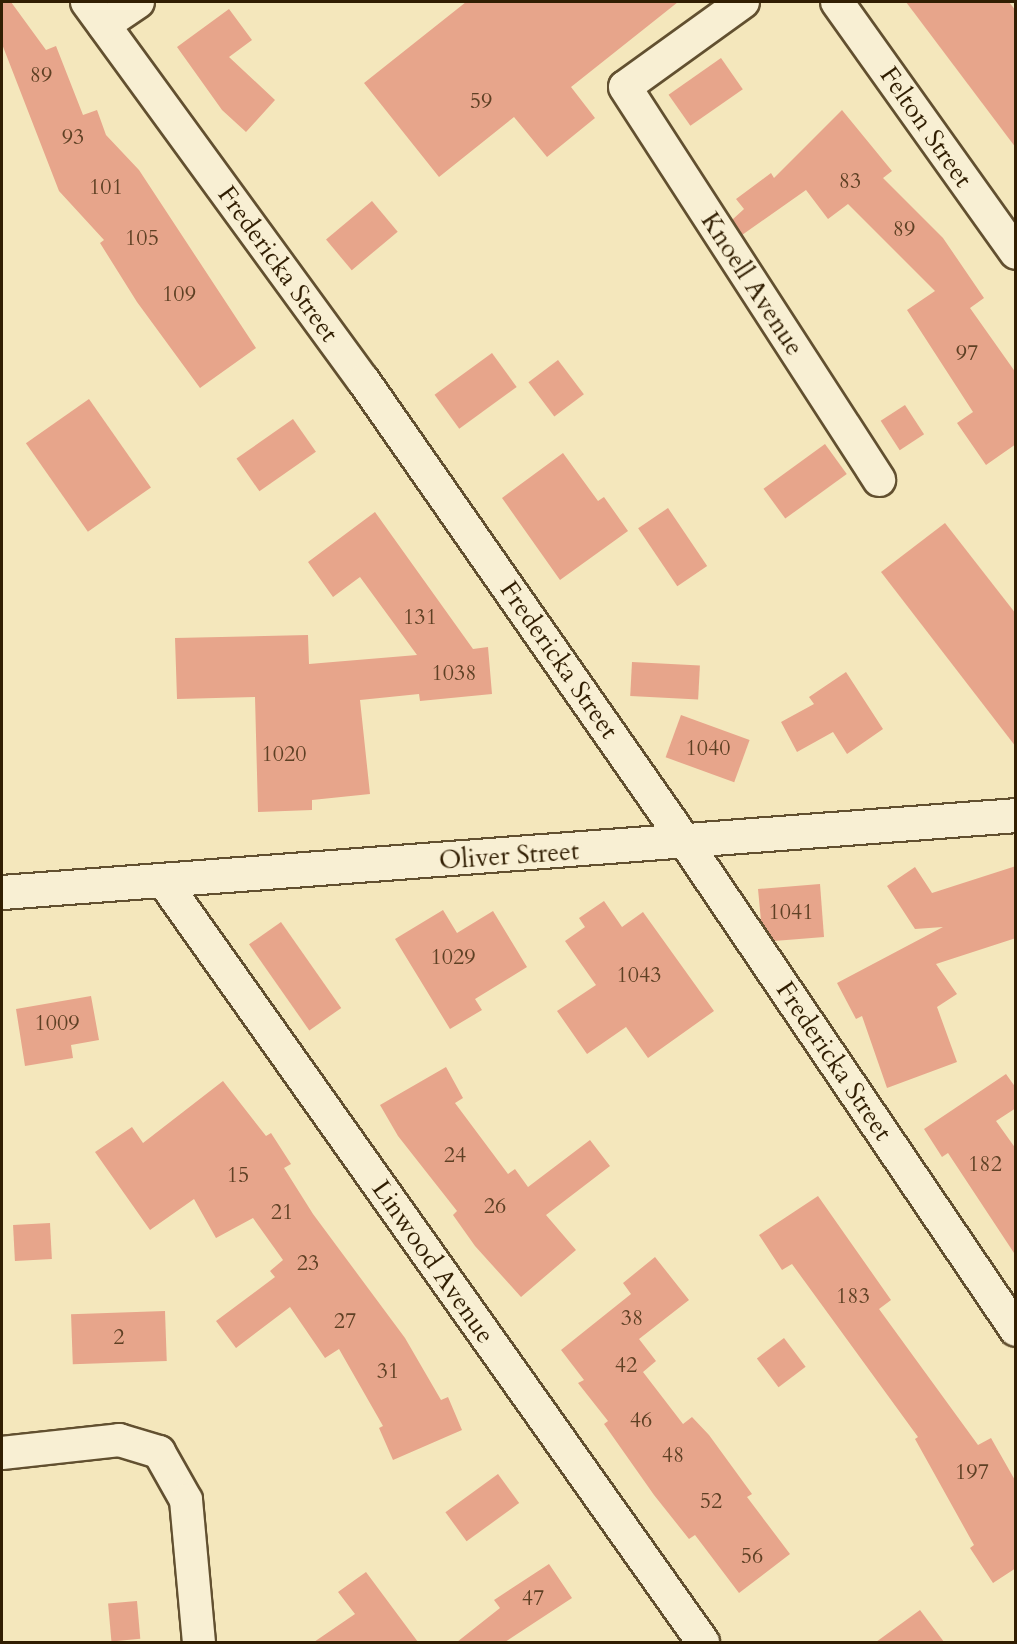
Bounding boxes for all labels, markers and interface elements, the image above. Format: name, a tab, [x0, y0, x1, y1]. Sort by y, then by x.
street label: Felton Street	[873, 61, 979, 193]
house number: 89	[30, 63, 52, 89]
house number: 59	[470, 89, 492, 115]
house number: 93	[62, 125, 84, 151]
house number: 83	[839, 169, 861, 195]
house number: 101	[89, 175, 123, 201]
street label: Fredericka Street	[211, 180, 345, 348]
street label: Knoell Avenue	[694, 207, 810, 361]
house number: 89	[893, 217, 915, 243]
house number: 105	[125, 226, 159, 252]
house number: 109	[162, 282, 196, 308]
house number: 97	[956, 341, 978, 367]
street label: Fredericka Street	[493, 575, 625, 745]
house number: 131	[403, 605, 437, 631]
house number: 1038	[431, 661, 477, 687]
house number: 1040	[685, 736, 731, 762]
house number: 1020	[261, 742, 307, 768]
street label: Oliver Street	[438, 836, 580, 876]
house number: 1041	[768, 900, 814, 926]
house number: 1029	[430, 945, 476, 971]
house number: 1043	[616, 963, 662, 989]
street label: Fredericka Street	[769, 976, 899, 1146]
house number: 1009	[34, 1011, 80, 1037]
house number: 24	[444, 1143, 466, 1169]
house number: 182	[968, 1152, 1002, 1178]
house number: 15	[227, 1163, 249, 1189]
street label: Linwood Avenue	[365, 1174, 501, 1350]
house number: 26	[484, 1194, 506, 1220]
house number: 21	[271, 1200, 293, 1226]
house number: 23	[297, 1251, 319, 1277]
house number: 183	[836, 1284, 870, 1310]
house number: 38	[621, 1306, 643, 1332]
house number: 27	[334, 1309, 356, 1335]
house number: 2	[113, 1325, 125, 1351]
house number: 42	[615, 1353, 637, 1379]
house number: 31	[377, 1359, 399, 1385]
house number: 46	[630, 1408, 652, 1434]
house number: 48	[662, 1443, 684, 1469]
house number: 197	[955, 1460, 989, 1486]
house number: 52	[700, 1489, 722, 1515]
house number: 56	[741, 1544, 763, 1570]
house number: 47	[522, 1586, 544, 1612]

